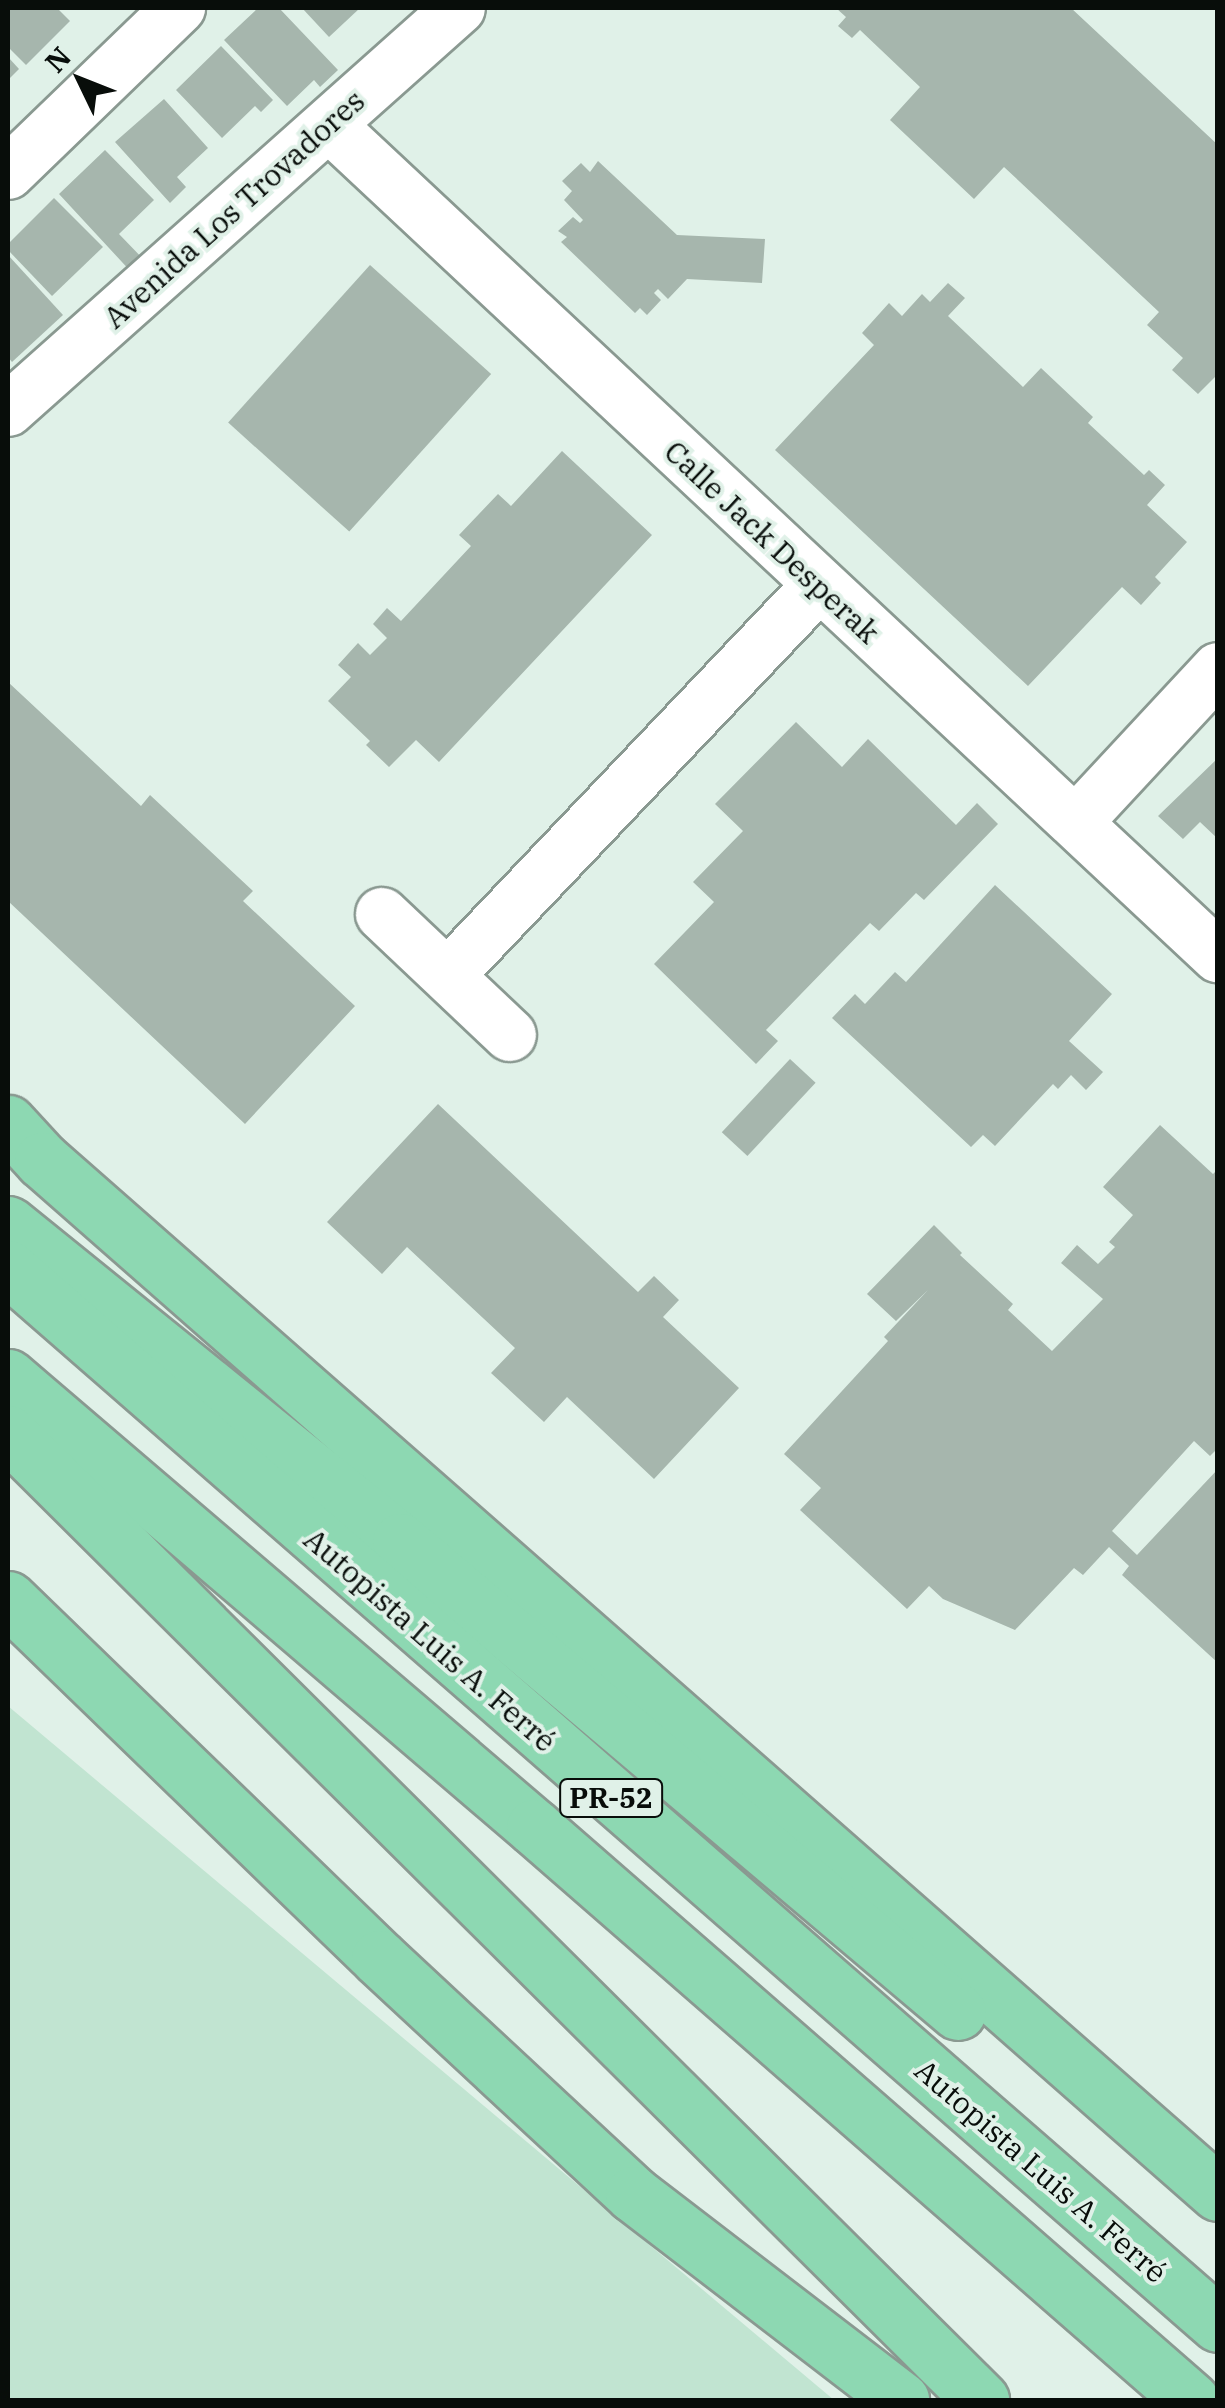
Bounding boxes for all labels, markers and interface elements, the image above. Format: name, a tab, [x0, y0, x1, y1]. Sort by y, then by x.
north arrow	[30, 30, 130, 130]
text: N	[37, 38, 79, 80]
street label: Avenida Los Trovadores	[96, 82, 372, 336]
street label: Calle Jack Desperak	[657, 433, 887, 651]
street label: Autopista Luis A. Ferré	[297, 1521, 563, 1759]
road number: PR-52	[558, 1775, 664, 1821]
street label: Autopista Luis A. Ferré	[908, 2052, 1174, 2290]

